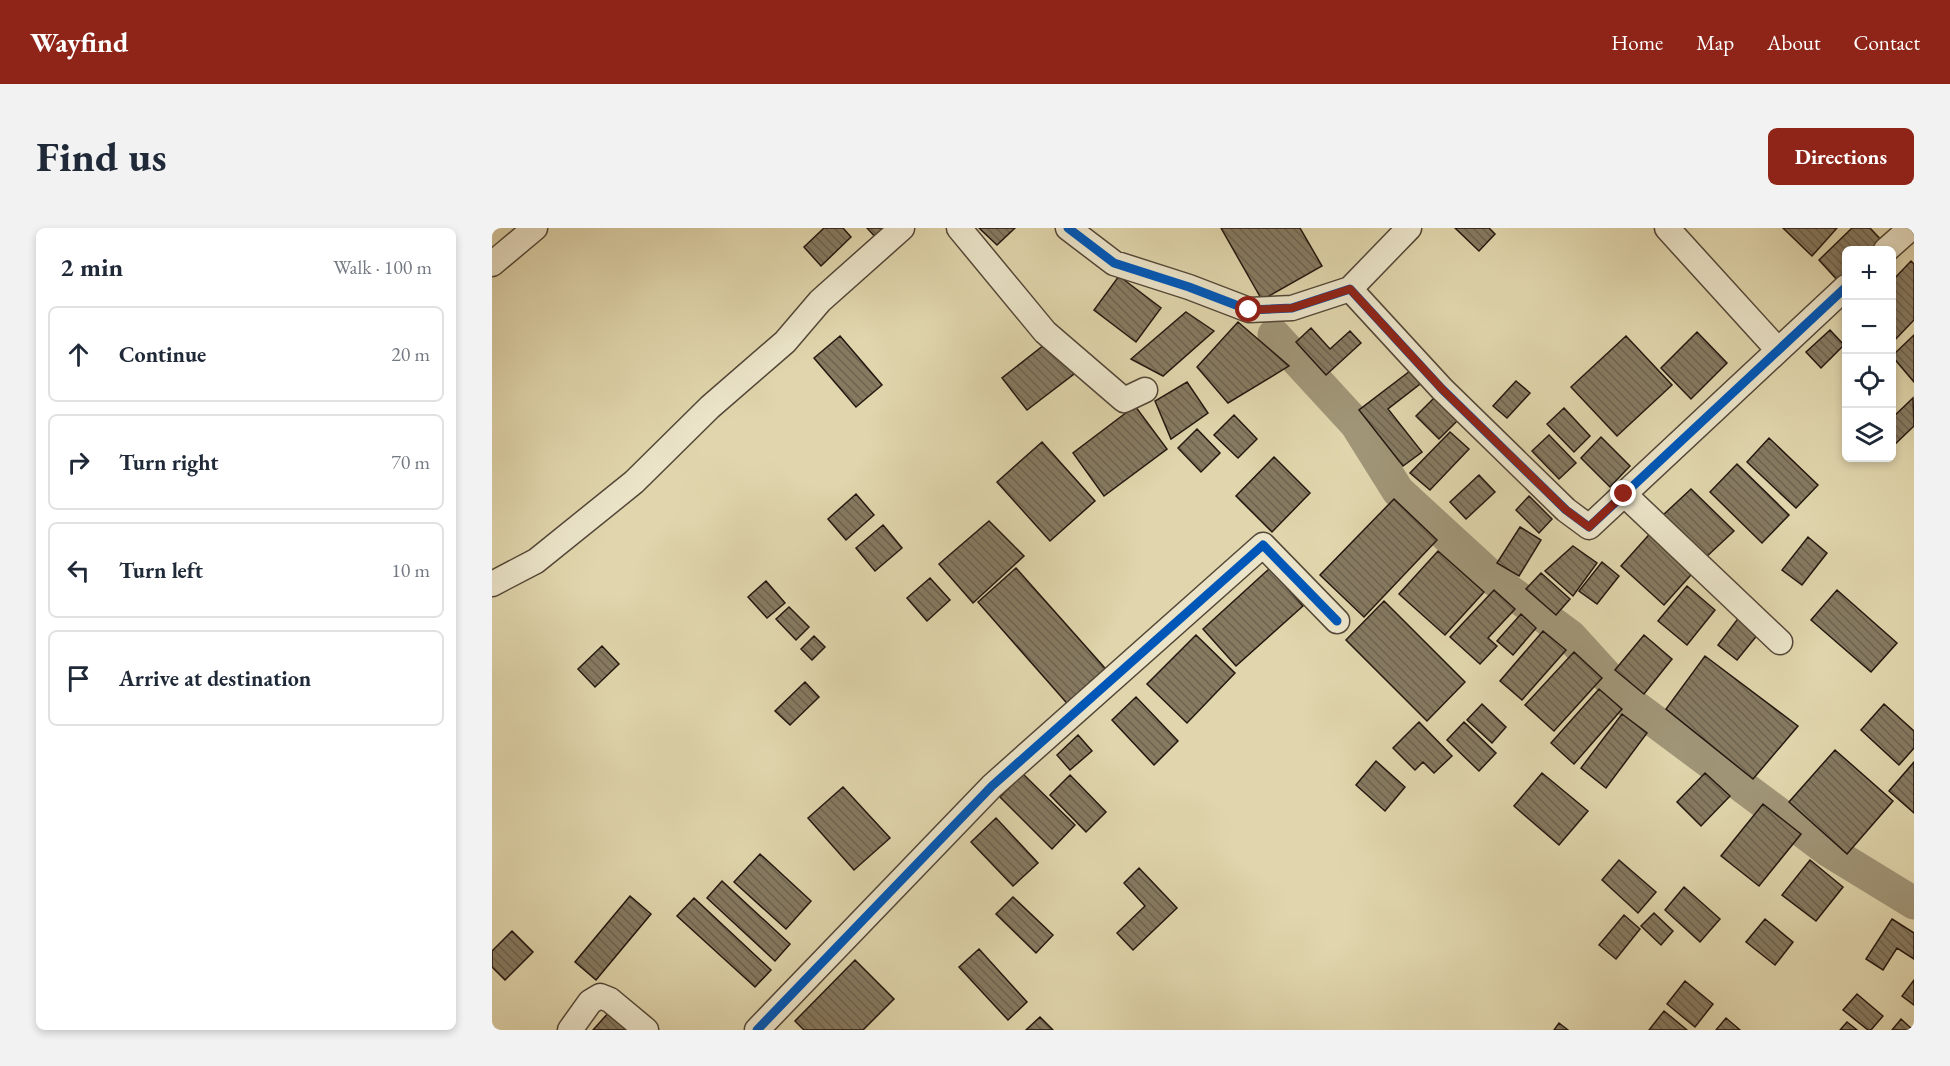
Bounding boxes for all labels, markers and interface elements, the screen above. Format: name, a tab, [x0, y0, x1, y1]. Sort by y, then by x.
text: Wayfind	[30, 24, 128, 60]
text: Home	[1611, 29, 1663, 56]
text: Map	[1696, 29, 1734, 56]
text: About	[1767, 29, 1820, 56]
text: Contact	[1853, 29, 1920, 56]
button: Directions	[1768, 128, 1914, 185]
text: Find us	[36, 129, 167, 184]
map controls	[1842, 246, 1896, 462]
button: +	[1842, 246, 1896, 300]
text: 2 min	[60, 250, 123, 284]
text: Walk · 100 m	[333, 254, 432, 280]
route start	[1235, 296, 1261, 322]
button: −	[1842, 300, 1896, 354]
icon: ahead	[62, 338, 95, 371]
text: Continue	[119, 340, 206, 369]
text: 20 m	[391, 341, 430, 367]
button: locate	[1842, 354, 1896, 408]
button: layers	[1842, 408, 1896, 462]
icon: right	[62, 446, 95, 479]
text: Turn right	[119, 448, 218, 477]
text: 70 m	[391, 449, 430, 475]
route end	[1610, 480, 1636, 506]
icon: left	[62, 554, 95, 587]
text: Turn left	[119, 556, 203, 585]
text: 10 m	[391, 557, 430, 583]
icon: arrive	[62, 662, 95, 695]
text: Arrive at destination	[119, 664, 311, 693]

